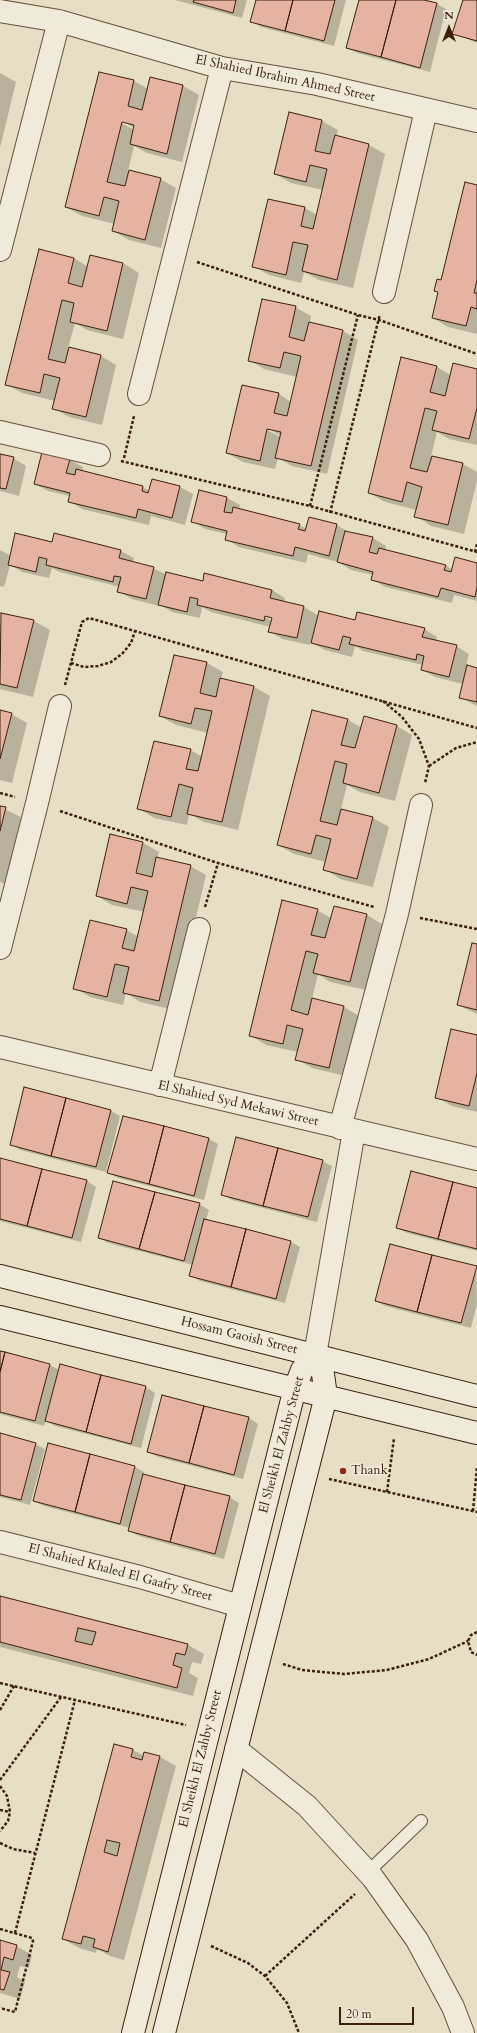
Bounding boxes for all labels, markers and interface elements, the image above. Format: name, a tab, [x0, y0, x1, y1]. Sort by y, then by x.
north arrow	[429, 8, 469, 48]
text: N	[444, 8, 454, 23]
street label: El Shahied Ibrahim Ahmed Street	[194, 52, 376, 106]
street label: El Shahied Syd Mekawi Street	[156, 1078, 320, 1130]
street label: Hossam Gaoish Street	[179, 1314, 299, 1358]
street label: El Sheikh El Zahby Street	[256, 1375, 308, 1515]
place label: Thank	[351, 1463, 388, 1479]
marker: Thank	[338, 1466, 348, 1476]
street label: El Shahied Khaled El Gaafry Street	[26, 1541, 214, 1605]
street label: El Sheikh El Zahby Street	[176, 1689, 226, 1829]
scale bar	[341, 1999, 416, 2025]
text: 20 m	[346, 2006, 372, 2022]

